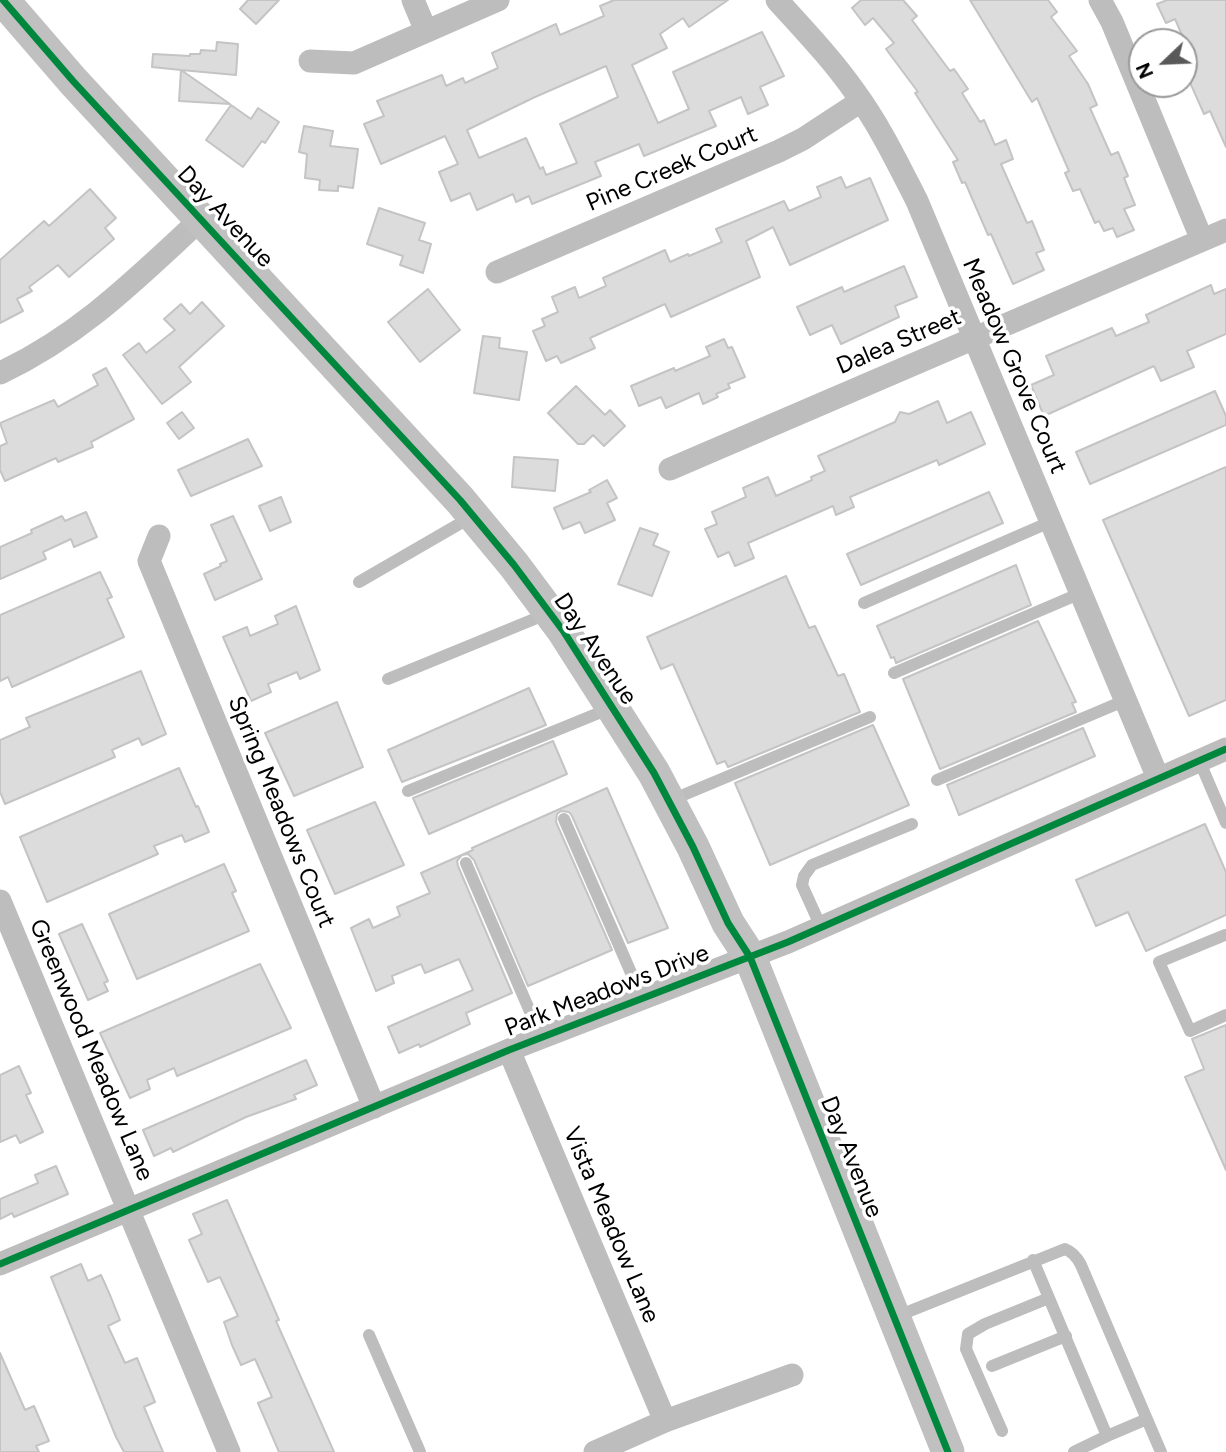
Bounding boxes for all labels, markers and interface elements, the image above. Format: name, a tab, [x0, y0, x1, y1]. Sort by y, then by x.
north arrow	[1128, 28, 1198, 98]
text: N	[1132, 59, 1159, 82]
street label: Pine Creek Court	[582, 120, 762, 218]
street label: Day Avenue	[171, 160, 279, 274]
street label: Meadow Grove Court	[956, 254, 1072, 478]
street label: Dalea Street	[832, 303, 966, 381]
street label: Day Avenue	[547, 588, 643, 710]
street label: Spring Meadows Court	[221, 692, 341, 932]
street label: Greenwood Meadow Lane	[23, 915, 159, 1185]
street label: Park Meadows Drive	[501, 939, 713, 1043]
street label: Day Avenue	[814, 1092, 888, 1222]
street label: Vista Meadow Lane	[557, 1123, 665, 1327]

